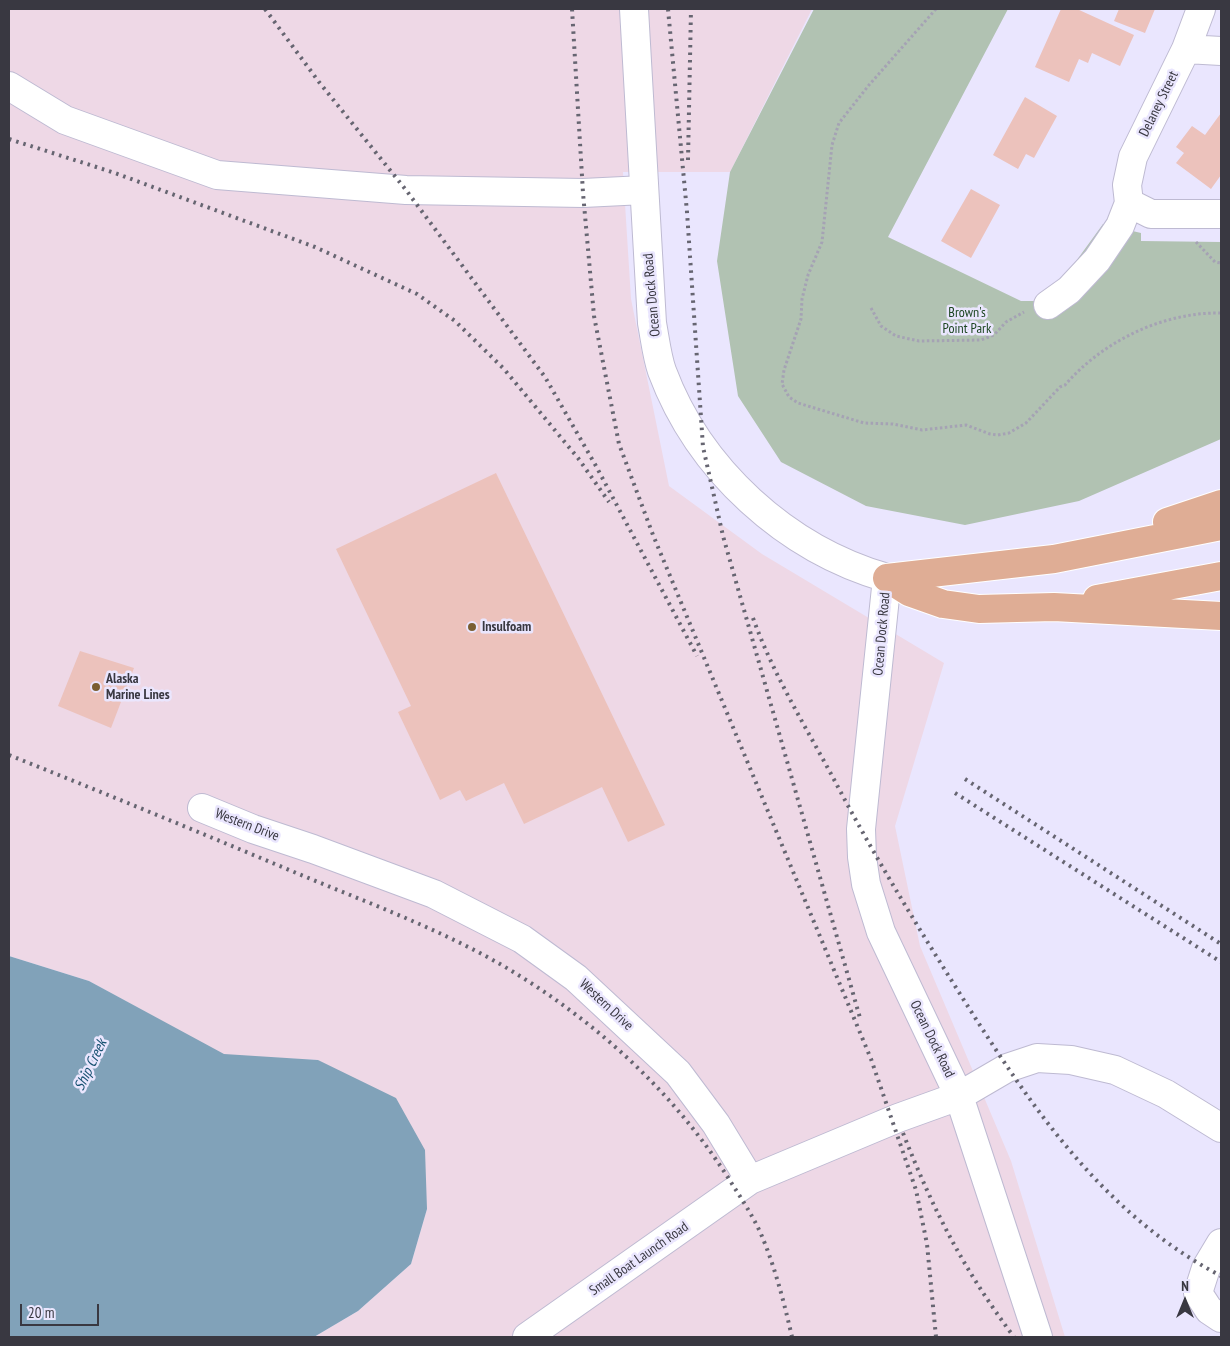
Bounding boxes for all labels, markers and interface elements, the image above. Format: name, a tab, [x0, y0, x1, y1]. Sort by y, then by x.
street label: Delaney Street	[1136, 68, 1182, 140]
street label: Ocean Dock Road	[640, 253, 664, 337]
park label: Brown's Point Park	[943, 305, 991, 338]
street label: Ocean Dock Road	[870, 592, 894, 676]
place label: Insulfoam	[482, 619, 531, 635]
marker: Insulfoam	[466, 621, 478, 633]
place label: Alaska Marine Lines	[106, 671, 170, 704]
marker: Alaska Marine Lines	[90, 681, 102, 693]
street label: Western Drive	[213, 805, 281, 845]
street label: Western Drive	[576, 976, 636, 1034]
street label: Ocean Dock Road	[906, 998, 958, 1080]
water label: Ship Creek	[71, 1036, 111, 1094]
street label: Small Boat Launch Road	[586, 1219, 692, 1299]
north arrow	[1160, 1276, 1210, 1326]
text: N	[1181, 1277, 1189, 1295]
scale bar	[22, 1294, 101, 1326]
text: 20 m	[28, 1303, 54, 1322]

